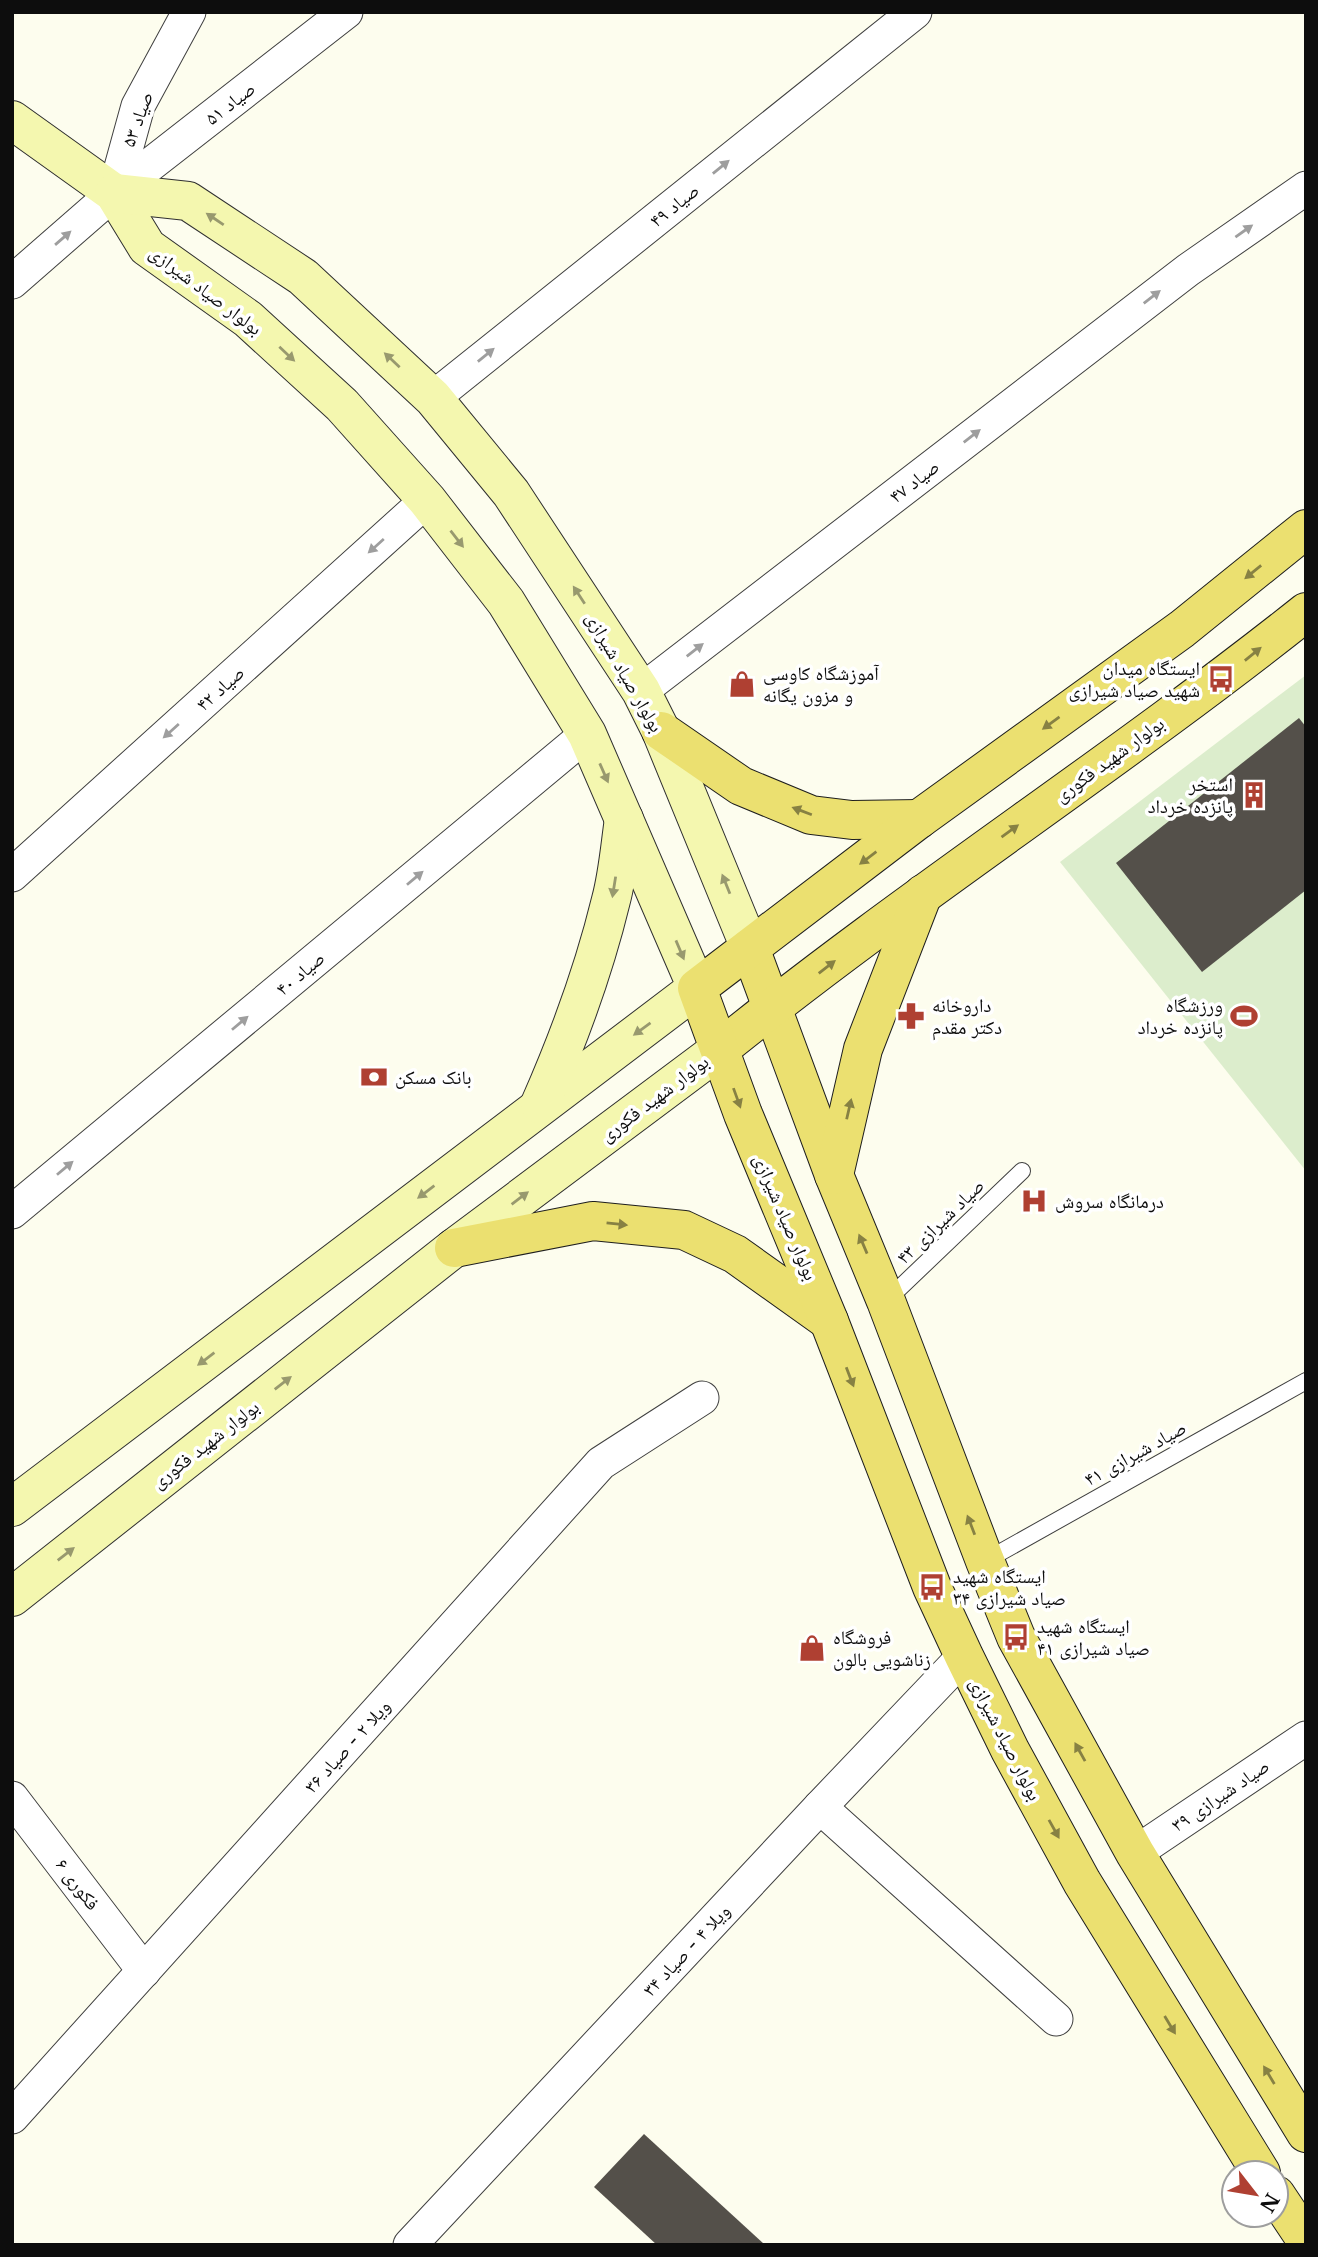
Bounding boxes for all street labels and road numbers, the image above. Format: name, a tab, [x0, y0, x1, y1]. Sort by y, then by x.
street label: صیاد ۵۱	[201, 77, 260, 130]
street label: صیاد ۵۳	[117, 88, 158, 150]
street label: صیاد ۴۹	[645, 179, 704, 232]
street label: بولوار صیاد شیرازی	[145, 241, 266, 340]
street label: صیاد ۴۷	[885, 455, 944, 508]
street label: بولوار صیاد شیرازی	[581, 608, 668, 736]
street label: صیاد ۴۲	[191, 661, 249, 716]
street label: بولوار شهید فکوری	[1050, 712, 1169, 807]
street label: صیاد ۴۰	[271, 946, 330, 1001]
street label: بولوار شهید فکوری	[595, 1050, 713, 1147]
street label: بولوار صیاد شیرازی	[749, 1151, 822, 1284]
street label: صیاد شیرازی ۴۳	[892, 1174, 989, 1269]
street label: بولوار شهید فکوری	[147, 1395, 264, 1493]
street label: صیاد شیرازی ۴۱	[1080, 1416, 1190, 1491]
street label: بولوار صیاد شیرازی	[965, 1674, 1046, 1805]
street label: ویلا ۲ - صیاد ۳۶	[299, 1695, 395, 1798]
street label: صیاد شیرازی ۳۹	[1167, 1754, 1274, 1837]
street label: فکوری ۶	[51, 1854, 104, 1915]
street label: ویلا ۴ - صیاد ۳۴	[638, 1899, 735, 2001]

